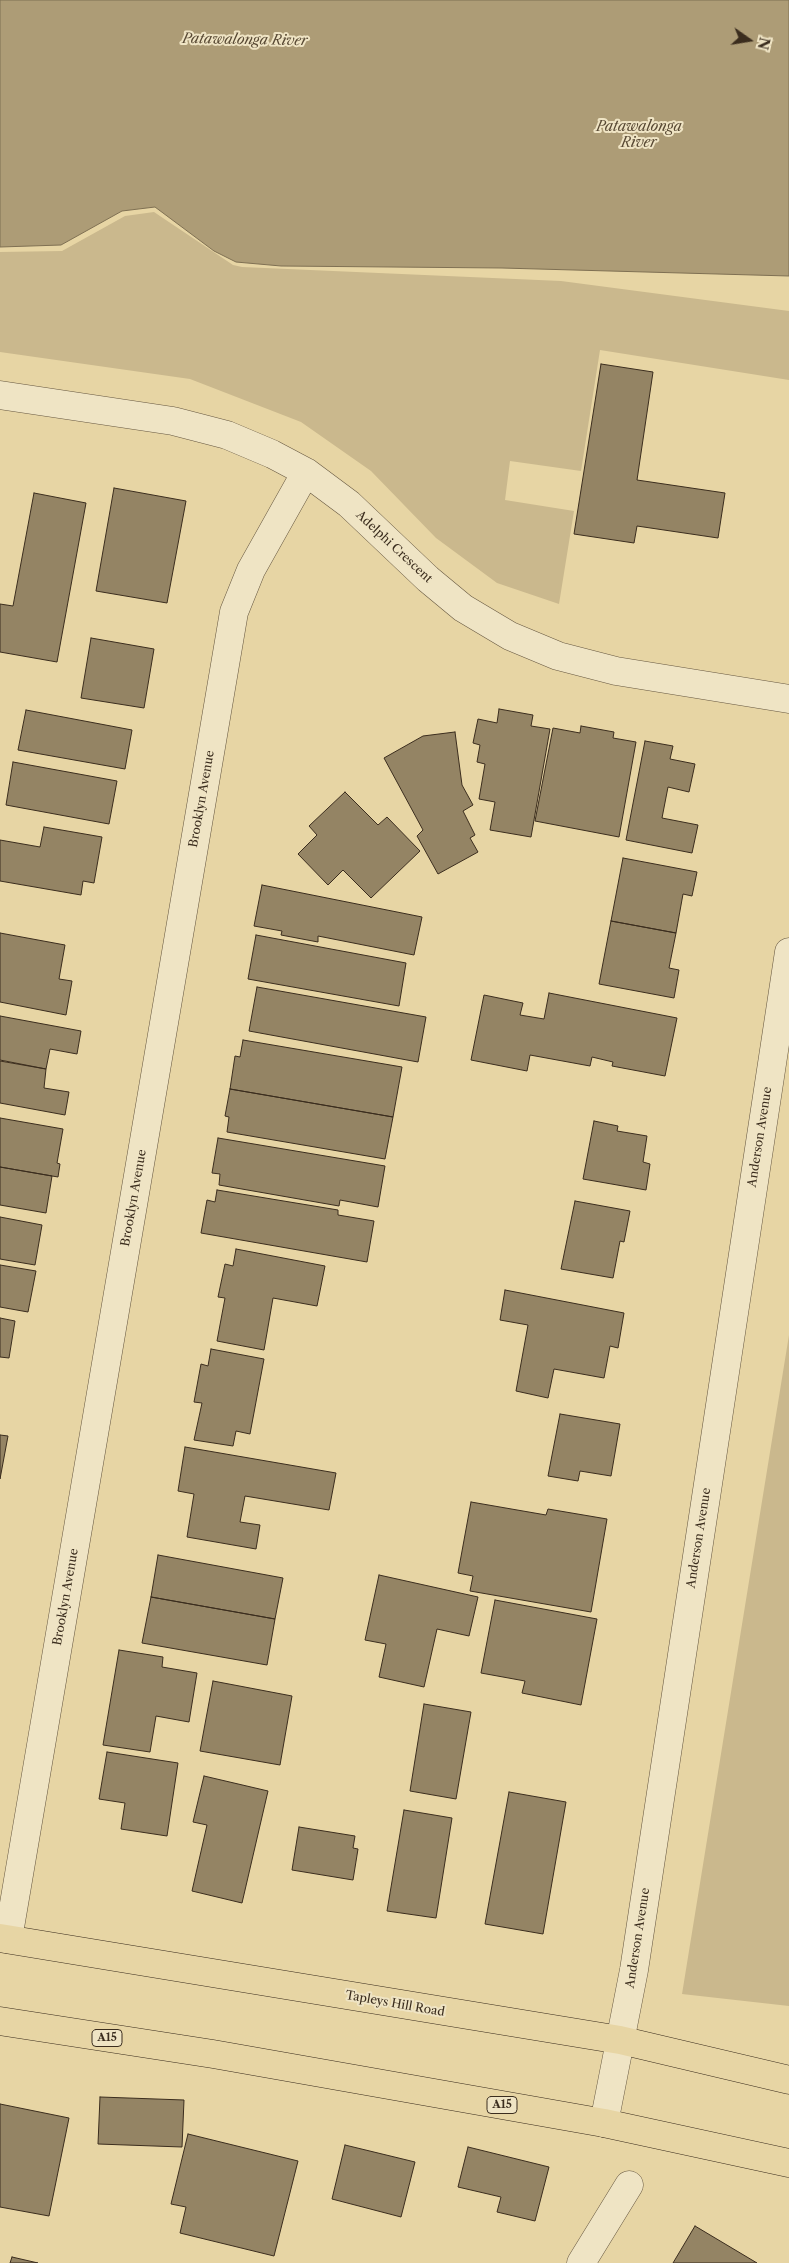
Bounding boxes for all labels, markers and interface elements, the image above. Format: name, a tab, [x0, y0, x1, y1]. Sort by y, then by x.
north arrow	[724, 15, 774, 65]
water label: Patawalonga River	[182, 31, 308, 49]
text: N	[753, 35, 774, 51]
water label: Patawalonga River	[596, 119, 682, 152]
street label: Adelphi Crescent	[353, 508, 435, 586]
street label: Brooklyn Avenue	[186, 749, 218, 849]
street label: Anderson Avenue	[745, 1086, 775, 1188]
street label: Brooklyn Avenue	[118, 1148, 150, 1248]
street label: Anderson Avenue	[684, 1487, 714, 1589]
street label: Brooklyn Avenue	[50, 1547, 82, 1647]
street label: Anderson Avenue	[623, 1887, 653, 1989]
street label: Tapleys Hill Road	[344, 1988, 446, 2020]
road number: A15	[92, 2030, 122, 2046]
road number: A15	[487, 2096, 517, 2114]

